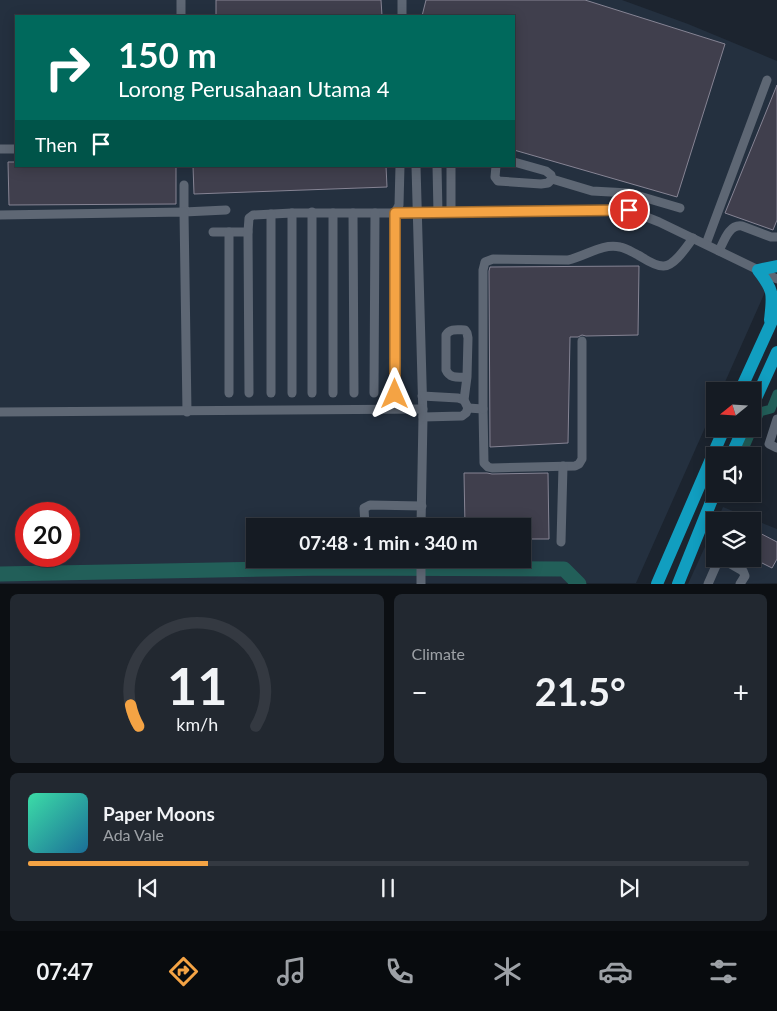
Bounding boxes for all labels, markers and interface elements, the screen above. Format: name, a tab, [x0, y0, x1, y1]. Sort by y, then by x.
text: 150 m	[118, 33, 217, 75]
icon: right	[35, 35, 100, 100]
text: Lorong Perusahaan Utama 4	[118, 75, 390, 102]
icon: arrive	[87, 130, 115, 158]
text: Then	[35, 133, 77, 156]
pin	[608, 189, 650, 231]
icon: arrive	[615, 196, 643, 224]
position arrow	[368, 367, 420, 419]
north arrow	[706, 382, 761, 438]
map controls	[706, 382, 761, 567]
button: sound	[706, 447, 761, 502]
speed limit sign: 20	[15, 502, 80, 567]
button: layers	[706, 512, 761, 567]
text: 07:48 · 1 min · 340 m	[299, 531, 478, 554]
text: Climate	[412, 644, 465, 663]
text: 11	[167, 654, 227, 716]
text: 21.5°	[535, 668, 626, 714]
text: −	[412, 675, 428, 709]
text: +	[733, 675, 749, 709]
text: km/h	[176, 713, 218, 735]
text: Paper Moons	[103, 802, 215, 825]
text: Ada Vale	[103, 825, 164, 844]
icon: previous	[134, 874, 162, 902]
icon: pause	[374, 874, 402, 902]
icon: next	[615, 874, 643, 902]
icon: directions	[166, 954, 201, 989]
icon: music	[274, 954, 309, 989]
icon: phone	[382, 954, 417, 989]
icon: climate	[490, 954, 525, 989]
icon: car	[598, 954, 633, 989]
icon: filters	[706, 954, 741, 989]
text: 07:47	[36, 958, 93, 985]

